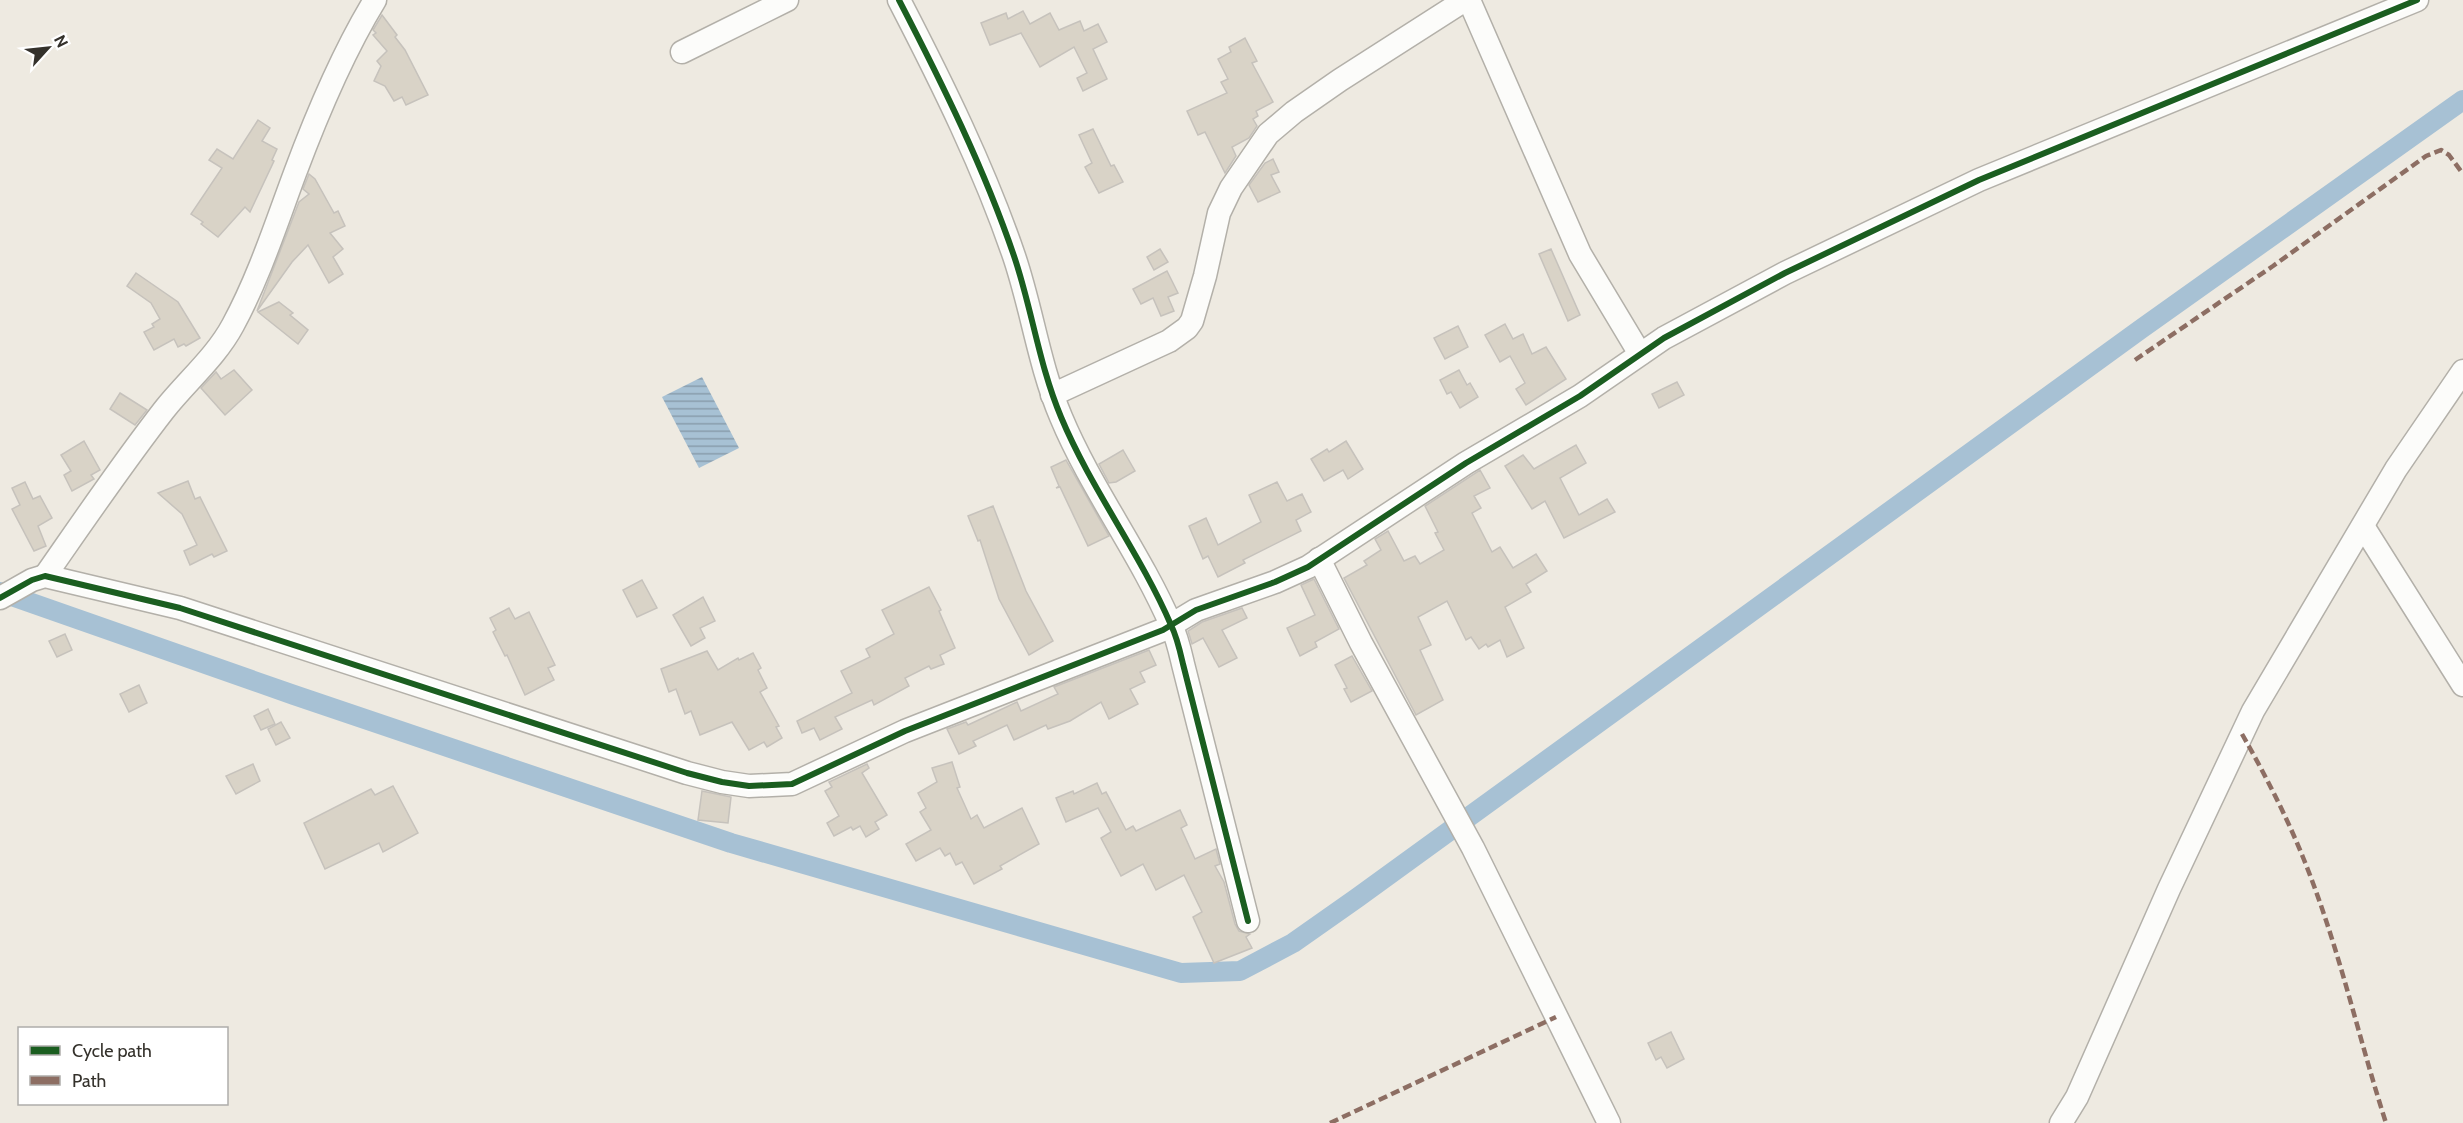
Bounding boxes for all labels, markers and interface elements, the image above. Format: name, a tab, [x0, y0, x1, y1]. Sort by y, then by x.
north arrow	[18, 18, 78, 78]
text: N	[50, 32, 72, 51]
legend	[18, 1027, 228, 1105]
text: Cycle path	[72, 1040, 152, 1062]
text: Path	[72, 1070, 106, 1092]

